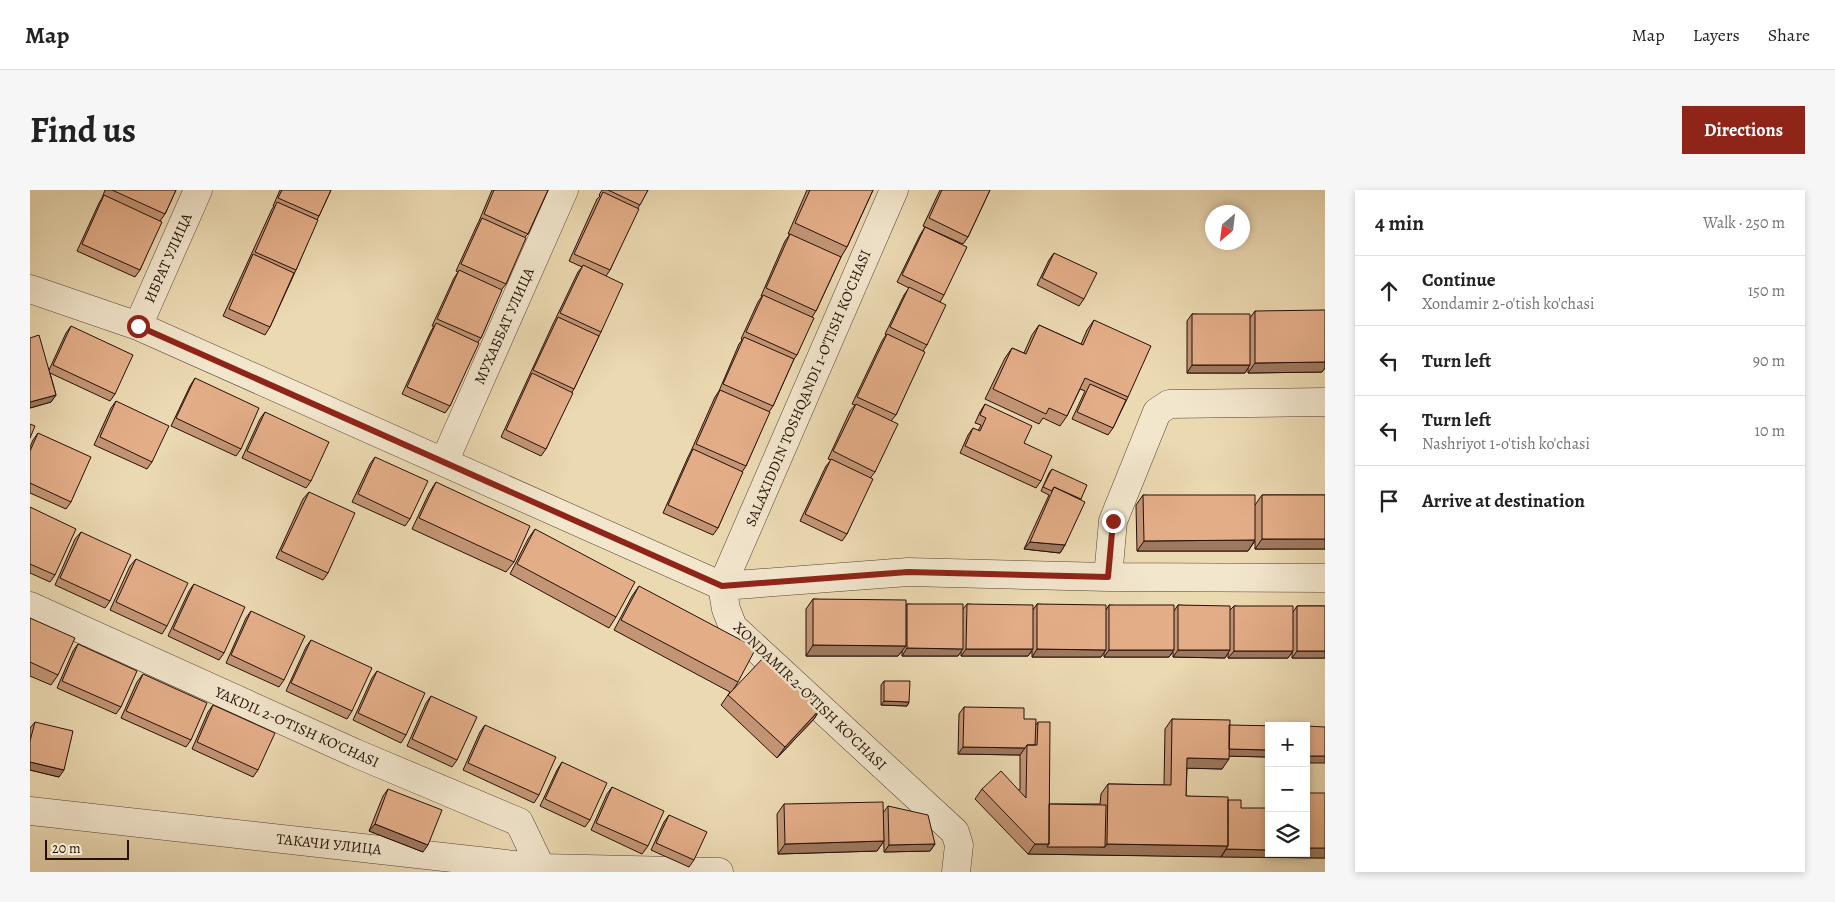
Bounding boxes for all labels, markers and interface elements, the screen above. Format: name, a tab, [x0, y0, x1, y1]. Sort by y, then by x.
text: Map	[25, 19, 69, 51]
text: Map	[1632, 23, 1665, 47]
text: Layers	[1693, 23, 1740, 47]
text: Share	[1768, 23, 1810, 47]
text: Find us	[30, 106, 136, 154]
button: Directions	[1682, 106, 1805, 154]
north arrow	[1205, 205, 1250, 250]
text: 4 min	[1375, 209, 1424, 237]
street label: ИБРАТ УЛИЦА	[139, 210, 197, 306]
text: Walk · 250 m	[1703, 212, 1785, 234]
street label: SALAXIDDIN TOSHQANDI 1-O'TISH KO'CHASI	[740, 247, 876, 529]
street label: МУХАББАТ УЛИЦА	[469, 264, 539, 387]
text: Continue	[1422, 267, 1496, 293]
icon: ahead	[1375, 277, 1403, 305]
text: 150 m	[1748, 280, 1785, 302]
text: Xondamir 2-o'tish ko'chasi	[1422, 293, 1595, 315]
route start	[127, 315, 150, 338]
icon: left	[1375, 347, 1403, 375]
text: Turn left	[1422, 348, 1491, 374]
text: 90 m	[1753, 350, 1785, 372]
text: Turn left	[1422, 407, 1491, 433]
icon: left	[1375, 417, 1403, 445]
text: 10 m	[1755, 420, 1785, 442]
text: Nashriyot 1-o'tish ko'chasi	[1422, 433, 1590, 455]
icon: arrive	[1375, 487, 1403, 515]
text: Arrive at destination	[1422, 488, 1585, 514]
route end	[1102, 510, 1125, 533]
street label: XONDAMIR 2-O'TISH KO'CHASI	[729, 617, 891, 775]
street label: YAKDIL 2-O'TISH KO'CHASI	[211, 681, 382, 772]
map controls	[1265, 722, 1310, 857]
button: +	[1265, 722, 1310, 767]
button: −	[1265, 767, 1310, 812]
button: layers	[1265, 812, 1310, 857]
street label: ТАКАЧИ УЛИЦА	[276, 829, 383, 859]
scale bar	[45, 837, 129, 860]
text: 20 m	[52, 839, 81, 858]

